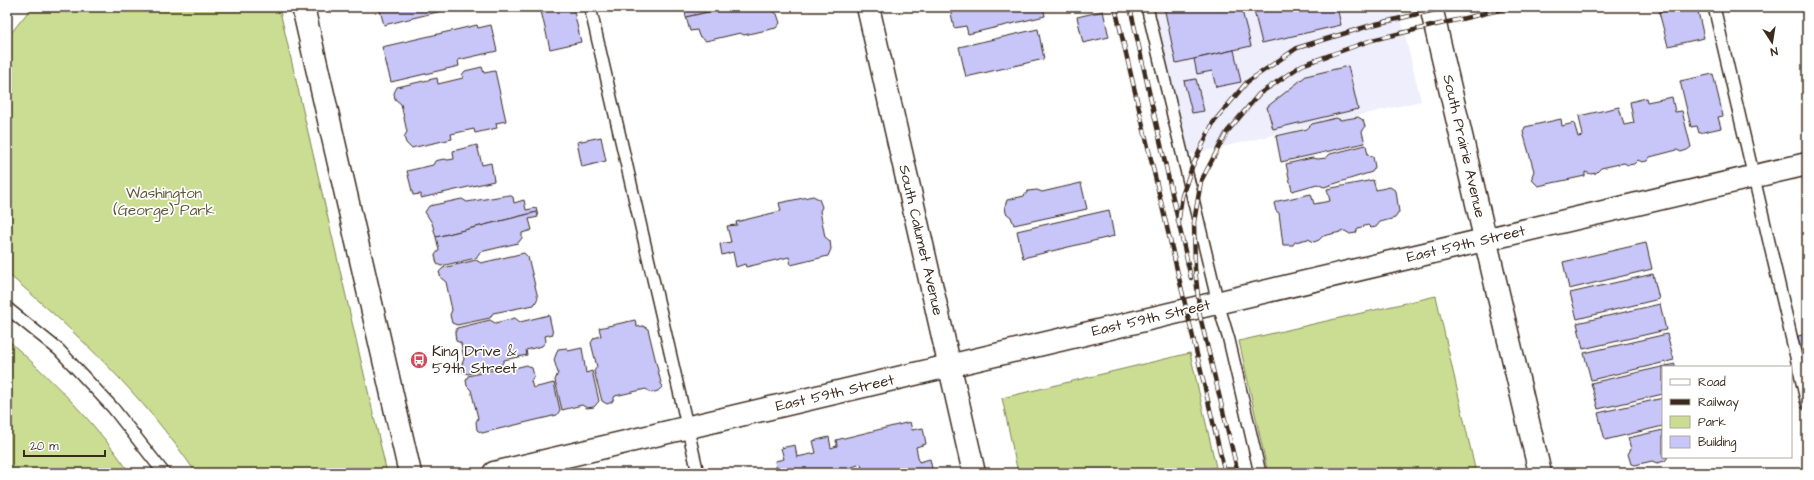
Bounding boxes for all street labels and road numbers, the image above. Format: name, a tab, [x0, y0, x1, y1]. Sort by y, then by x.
street label: South Prairie Avenue	[1437, 72, 1491, 220]
street label: South Calumet Avenue	[893, 163, 949, 317]
street label: East 59th Street	[1405, 220, 1527, 268]
street label: East 59th Street	[1090, 294, 1212, 342]
street label: East 59th Street	[774, 369, 896, 417]

